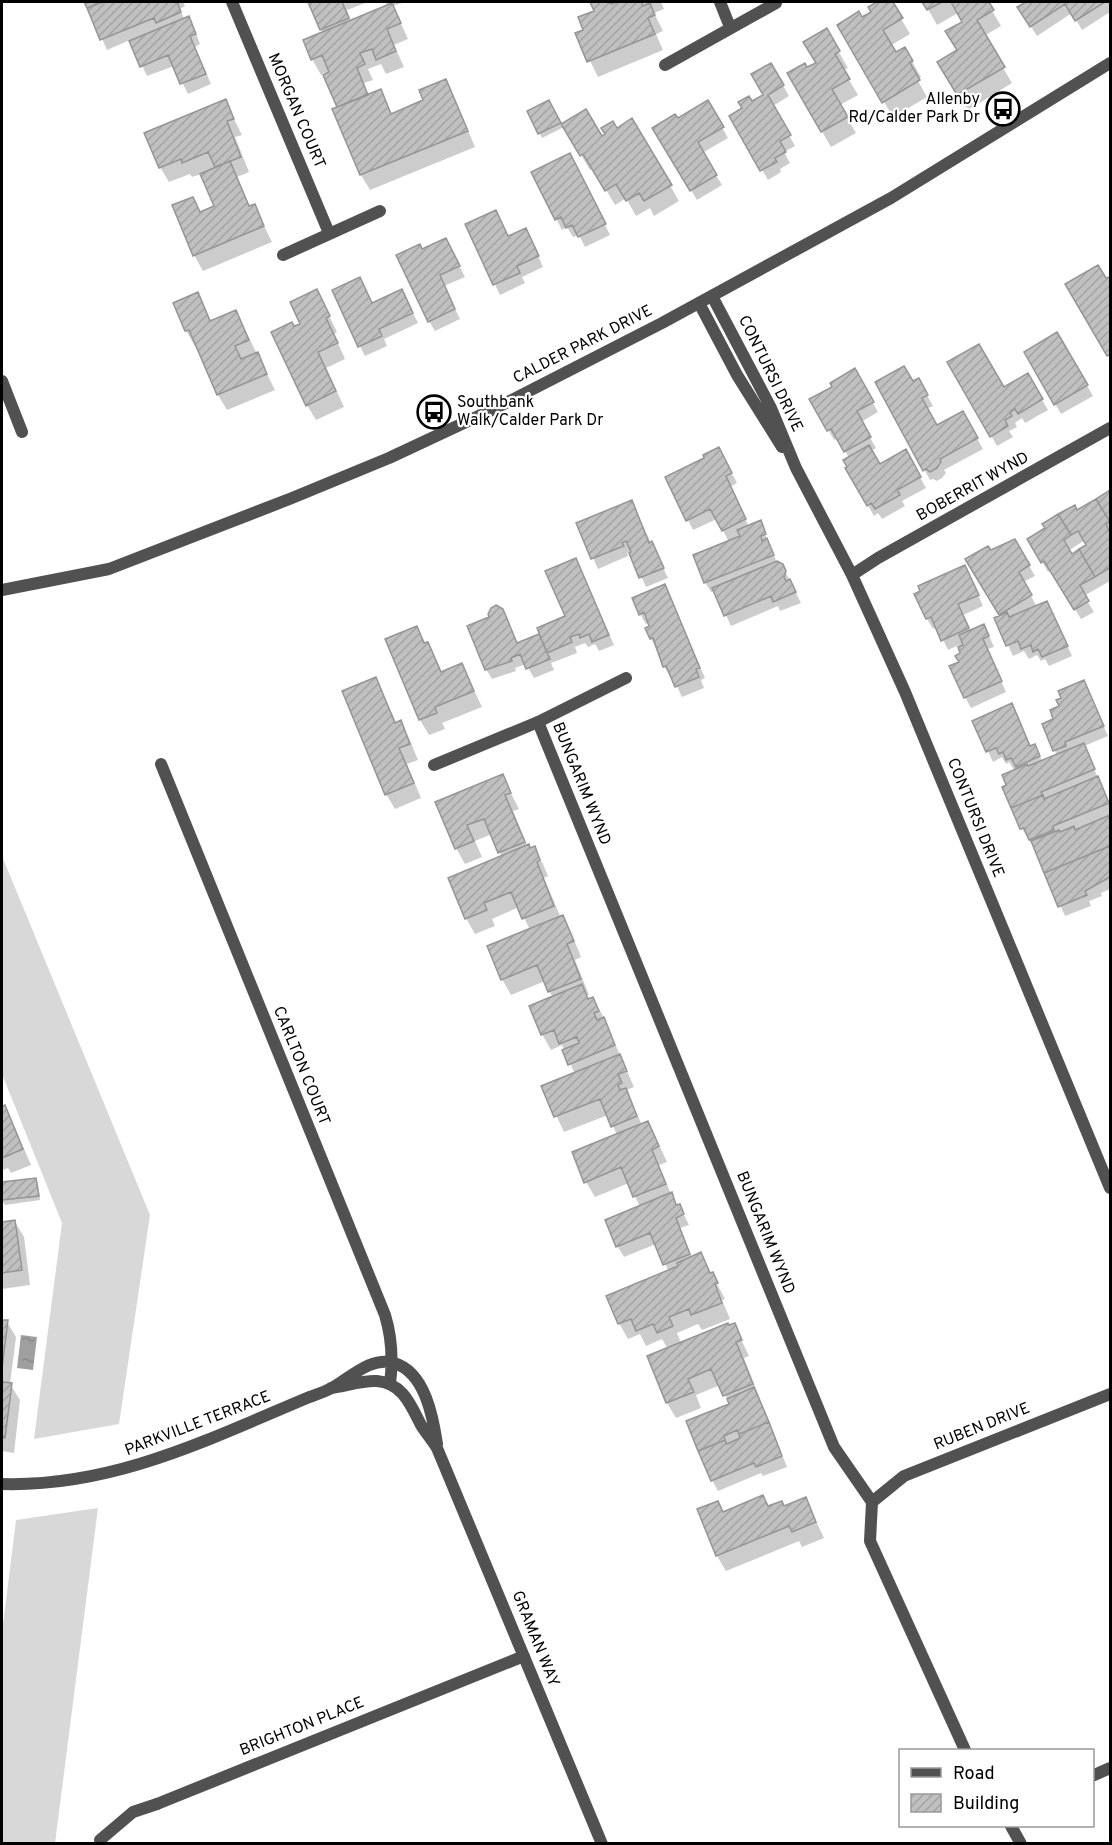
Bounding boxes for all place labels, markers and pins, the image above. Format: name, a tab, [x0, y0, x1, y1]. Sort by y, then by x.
place label: Allenby Rd/Calder Park Dr	[849, 90, 980, 128]
bus stop icon: Allenby Rd/Calder Park Dr	[985, 91, 1021, 127]
place label: Southbank Walk/Calder Park Dr	[457, 393, 603, 431]
bus stop icon: Southbank Walk/Calder Park Dr	[416, 394, 452, 430]

